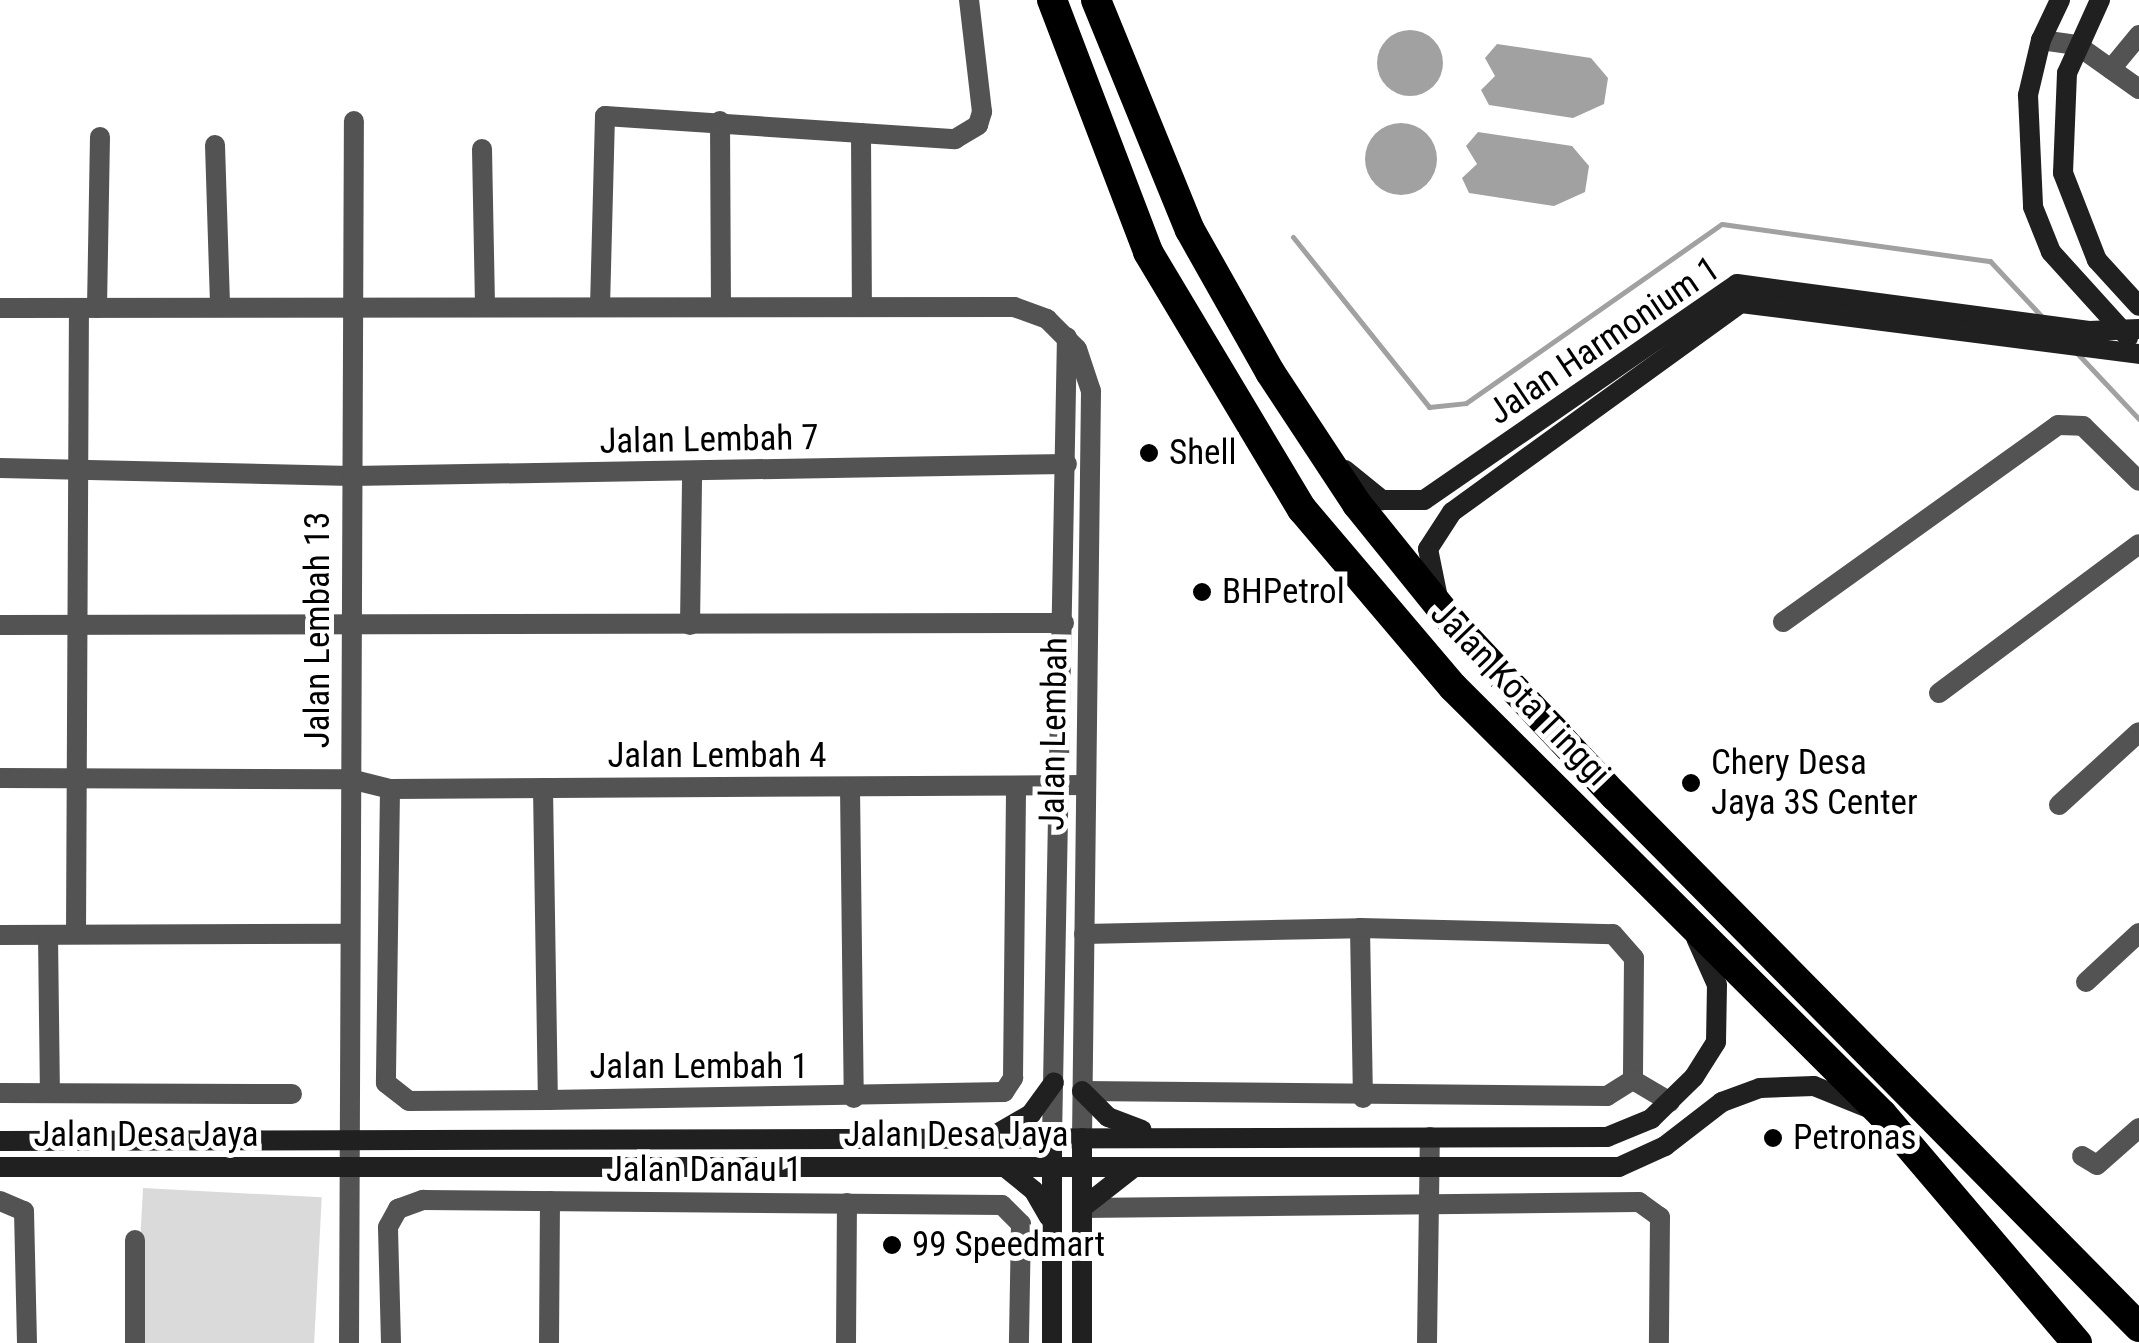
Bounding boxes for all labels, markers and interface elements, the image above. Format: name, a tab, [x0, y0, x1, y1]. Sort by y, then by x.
street label: Jalan Harmonium 1	[1480, 248, 1728, 434]
street label: Jalan Lembah 7	[599, 417, 819, 463]
place label: Shell	[1169, 432, 1237, 474]
marker: Shell	[1138, 442, 1160, 464]
street label: Jalan Lembah 13	[297, 512, 339, 748]
place label: BHPetrol	[1222, 571, 1345, 613]
marker: BHPetrol	[1191, 581, 1213, 603]
street label: Jalan Kota Tinggi	[1421, 593, 1619, 795]
street label: Jalan Lembah	[1031, 637, 1077, 831]
street label: Jalan Lembah 4	[607, 735, 827, 777]
place label: Chery Desa Jaya 3S Center	[1711, 742, 1918, 824]
marker: Chery Desa Jaya 3S Center	[1680, 772, 1702, 794]
street label: Jalan Lembah 1	[589, 1046, 809, 1088]
street label: Jalan Desa Jaya	[33, 1114, 259, 1156]
street label: Jalan Desa Jaya	[843, 1114, 1069, 1156]
place label: Petronas	[1793, 1117, 1917, 1159]
marker: Petronas	[1762, 1127, 1784, 1149]
street label: Jalan Danau 1	[606, 1149, 802, 1191]
place label: 99 Speedmart	[912, 1224, 1105, 1266]
marker: 99 Speedmart	[881, 1234, 903, 1256]

